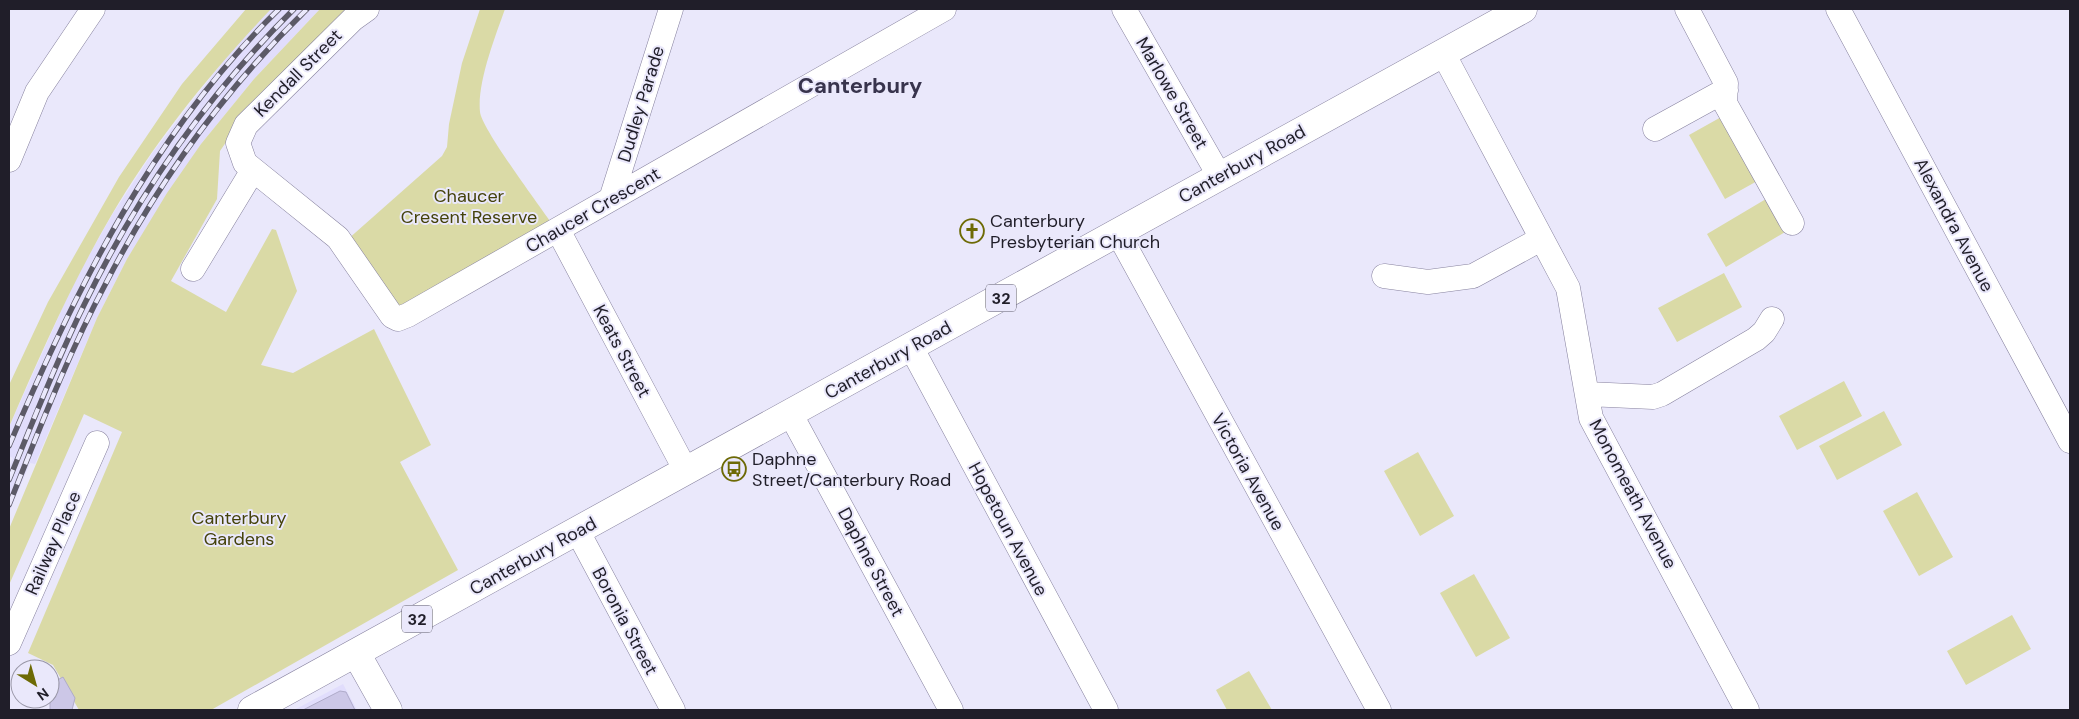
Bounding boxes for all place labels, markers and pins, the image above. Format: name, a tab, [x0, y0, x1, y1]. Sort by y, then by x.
place label: Canterbury Presbyterian Church	[990, 209, 1160, 254]
church icon: Canterbury Presbyterian Church	[959, 218, 985, 244]
place label: Daphne Street/Canterbury Road	[752, 447, 951, 492]
bus stop icon: Daphne Street/Canterbury Road	[721, 456, 747, 482]

